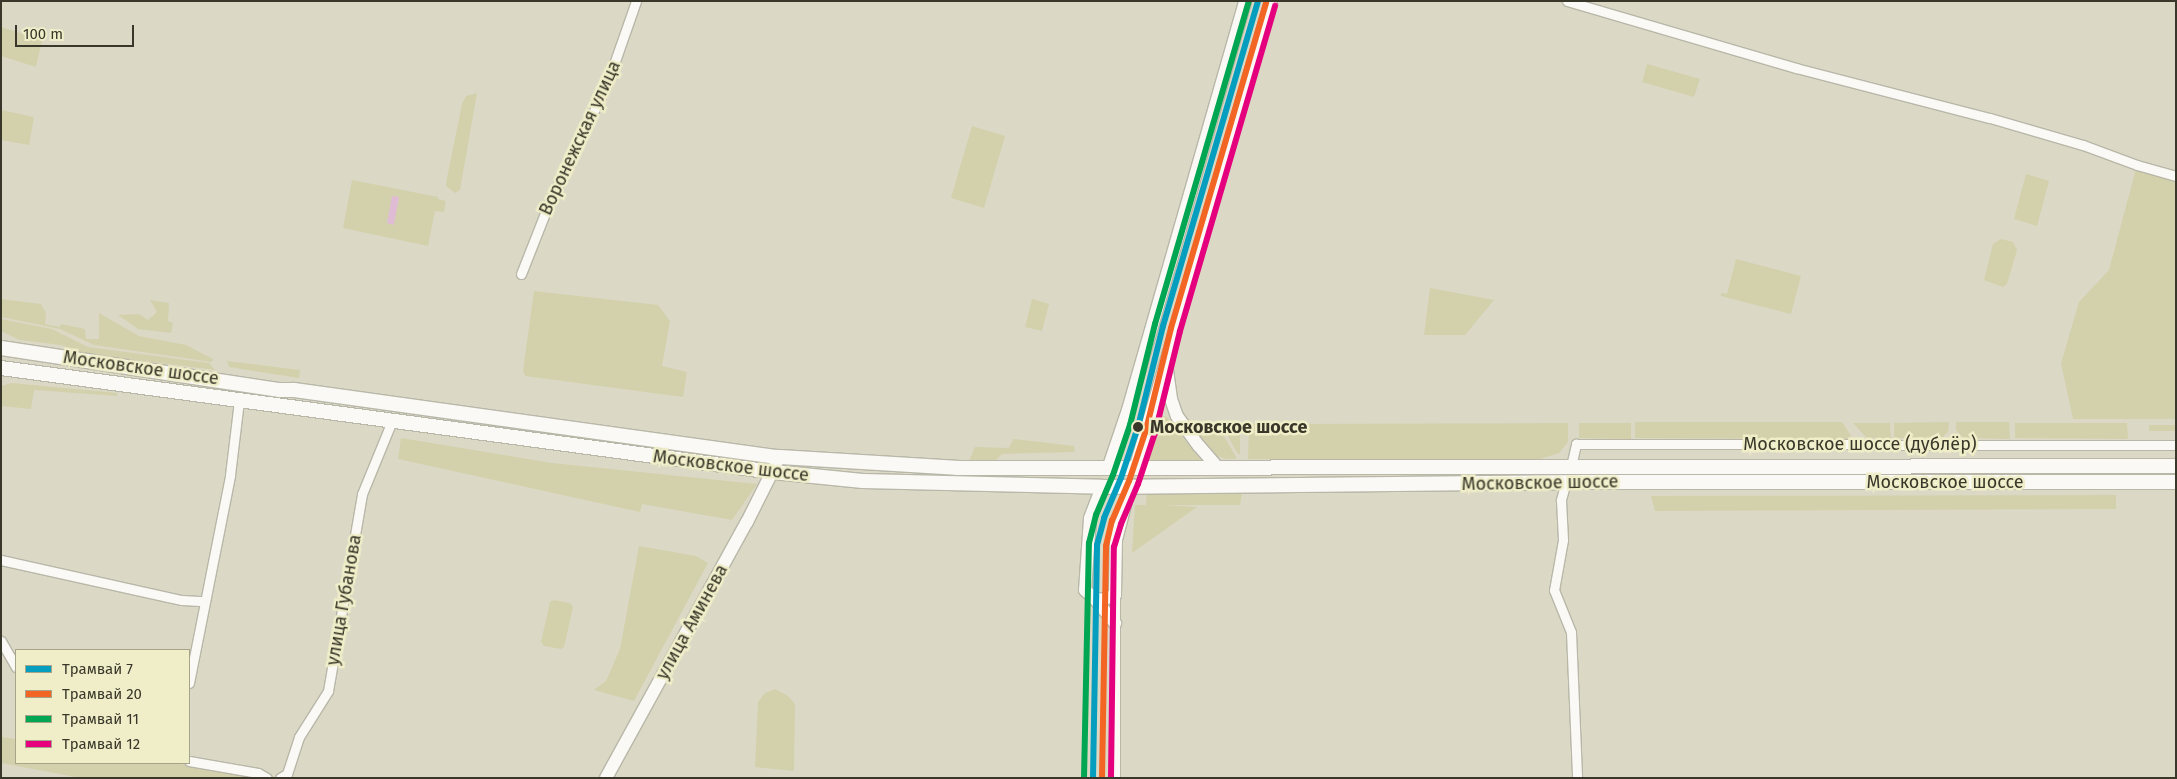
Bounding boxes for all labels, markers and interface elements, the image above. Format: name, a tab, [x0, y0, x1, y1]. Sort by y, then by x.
scale bar	[18, 15, 136, 47]
text: 100 m	[23, 25, 63, 43]
street label: Воронежская улица	[535, 57, 625, 219]
street label: Московское шоссе	[62, 346, 220, 390]
place label: Московское шоссе	[1150, 416, 1307, 438]
marker: Московское шоссе	[1129, 418, 1147, 436]
street label: Московское шоссе (дублёр)	[1743, 433, 1977, 455]
street label: Московское шоссе	[652, 446, 810, 486]
street label: Московское шоссе	[1461, 471, 1619, 495]
street label: Московское шоссе	[1867, 471, 2023, 493]
street label: улица Губанова	[322, 533, 366, 667]
street label: улица Аминева	[651, 561, 733, 683]
legend	[15, 649, 190, 764]
text: Трамвай 7	[62, 660, 133, 678]
text: Трамвай 20	[62, 685, 142, 703]
text: Трамвай 11	[62, 710, 139, 728]
text: Трамвай 12	[62, 735, 140, 753]

